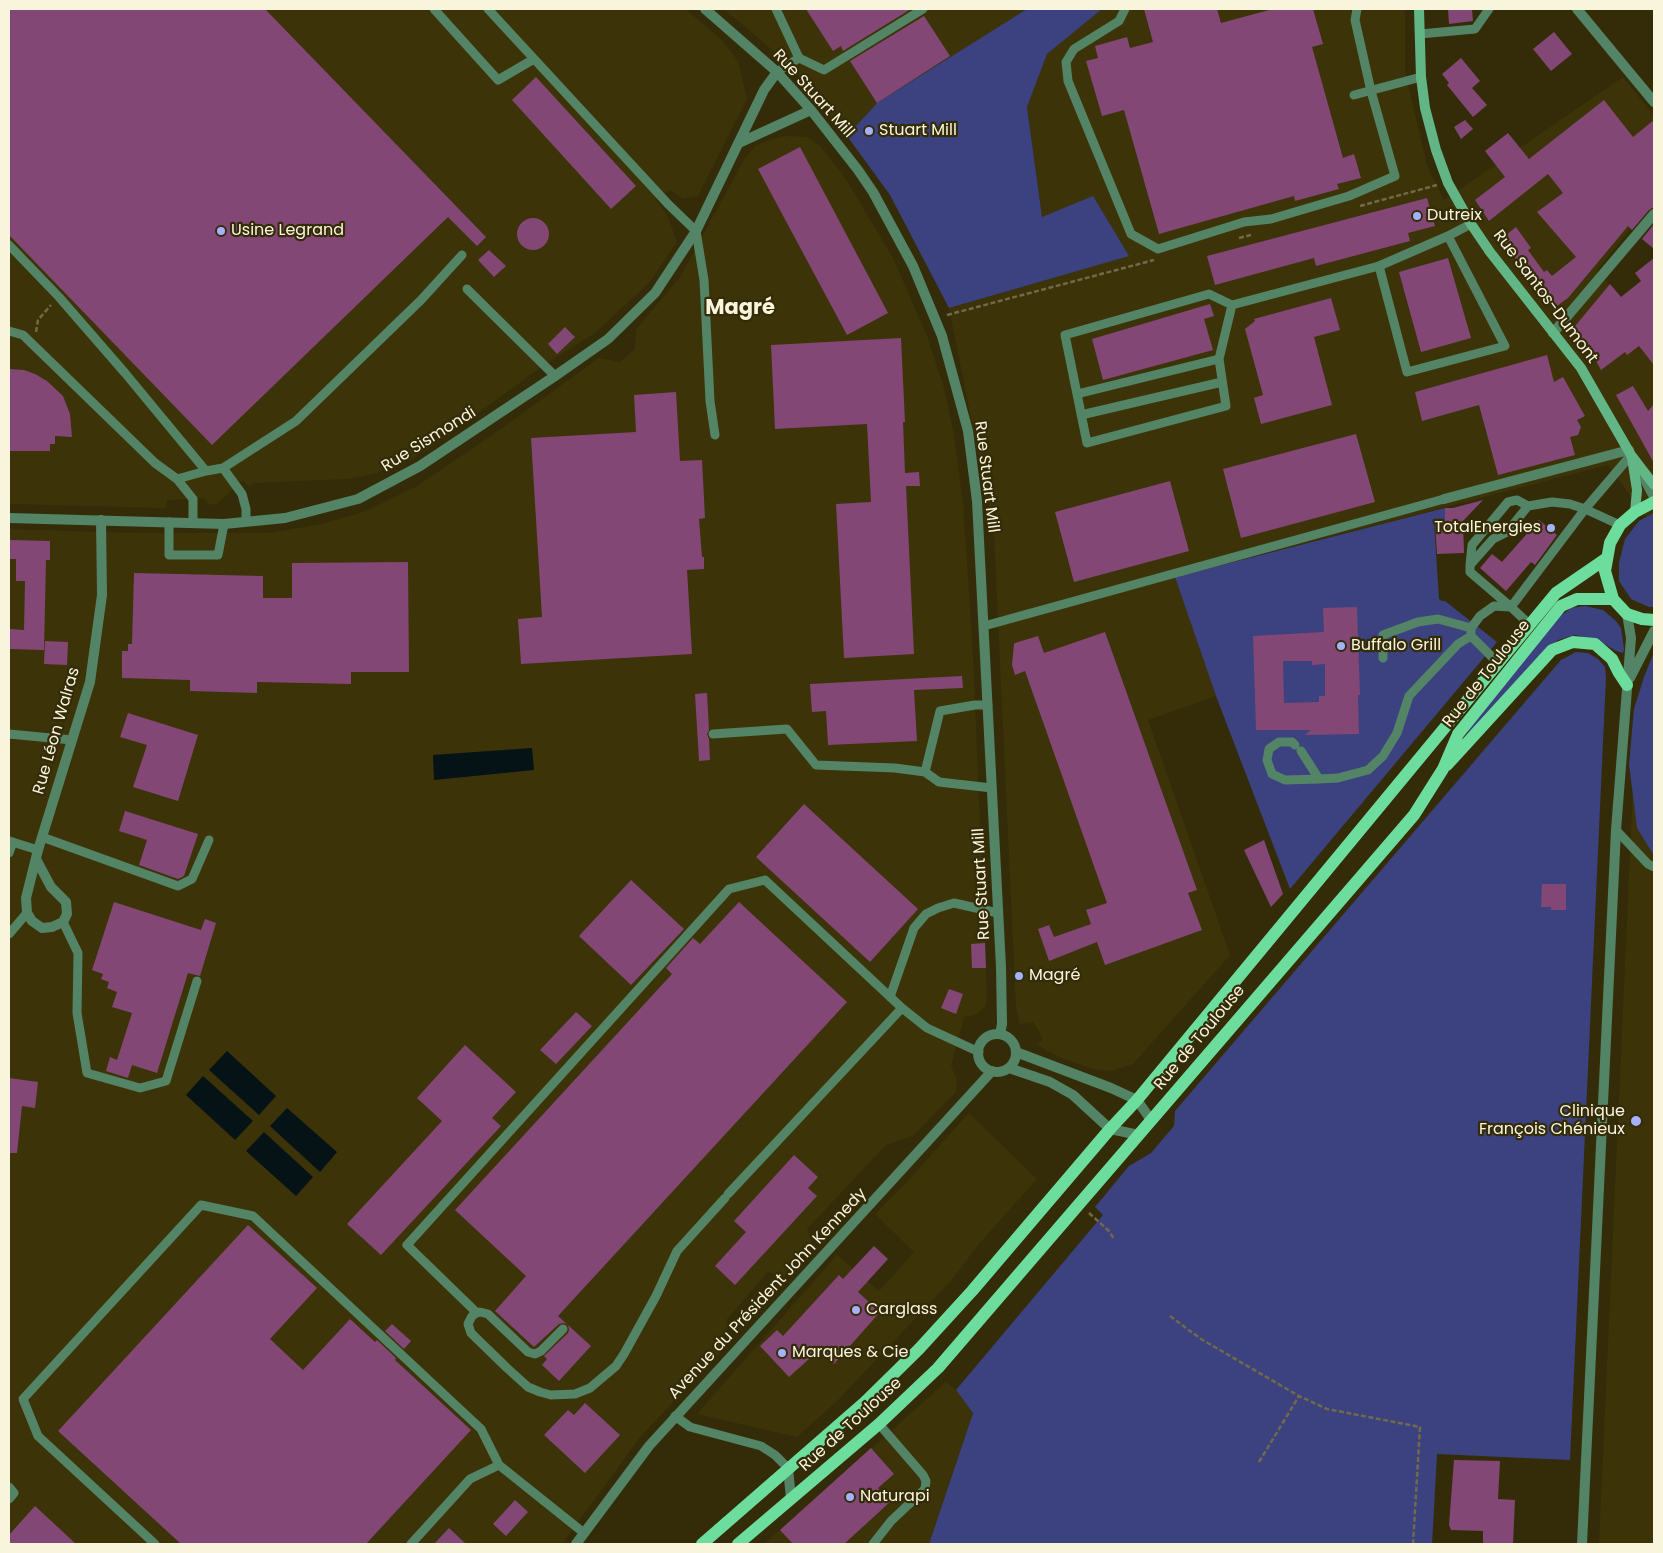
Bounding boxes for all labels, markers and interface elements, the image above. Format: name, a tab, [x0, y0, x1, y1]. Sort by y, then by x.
street label: Rue Stuart Mill	[768, 46, 858, 142]
place label: Stuart Mill	[879, 121, 957, 141]
marker: Stuart Mill	[863, 125, 875, 137]
place label: Dutreix	[1427, 206, 1482, 226]
marker: Dutreix	[1411, 210, 1423, 222]
place label: Usine Legrand	[231, 221, 344, 241]
marker: Usine Legrand	[215, 225, 227, 237]
street label: Rue Santos-Dumont	[1489, 226, 1601, 368]
district label: Magré	[705, 296, 775, 322]
street label: Rue Sismondi	[378, 403, 480, 477]
street label: Rue Stuart Mill	[970, 420, 1002, 534]
place label: TotalEnergies	[1434, 518, 1541, 538]
marker: TotalEnergies	[1545, 522, 1557, 534]
street label: Rue de Toulouse	[1439, 616, 1535, 732]
place label: Buffalo Grill	[1351, 636, 1441, 656]
marker: Buffalo Grill	[1335, 640, 1347, 652]
street label: Rue Léon Walras	[30, 665, 84, 797]
street label: Rue Stuart Mill	[969, 828, 995, 940]
place label: Magré	[1029, 966, 1080, 986]
marker: Magré	[1013, 970, 1025, 982]
street label: Rue de Toulouse	[1151, 982, 1249, 1094]
place label: Clinique François Chénieux	[1479, 1102, 1625, 1140]
marker: Clinique François Chénieux	[1629, 1114, 1643, 1128]
street label: Avenue du Président John Kennedy	[665, 1185, 871, 1403]
place label: Carglass	[866, 1300, 937, 1320]
marker: Carglass	[850, 1304, 862, 1316]
place label: Marques & Cie	[792, 1343, 908, 1363]
marker: Marques & Cie	[776, 1347, 788, 1359]
street label: Rue de Toulouse	[796, 1374, 906, 1476]
place label: Naturapi	[860, 1487, 930, 1507]
marker: Naturapi	[844, 1491, 856, 1503]

